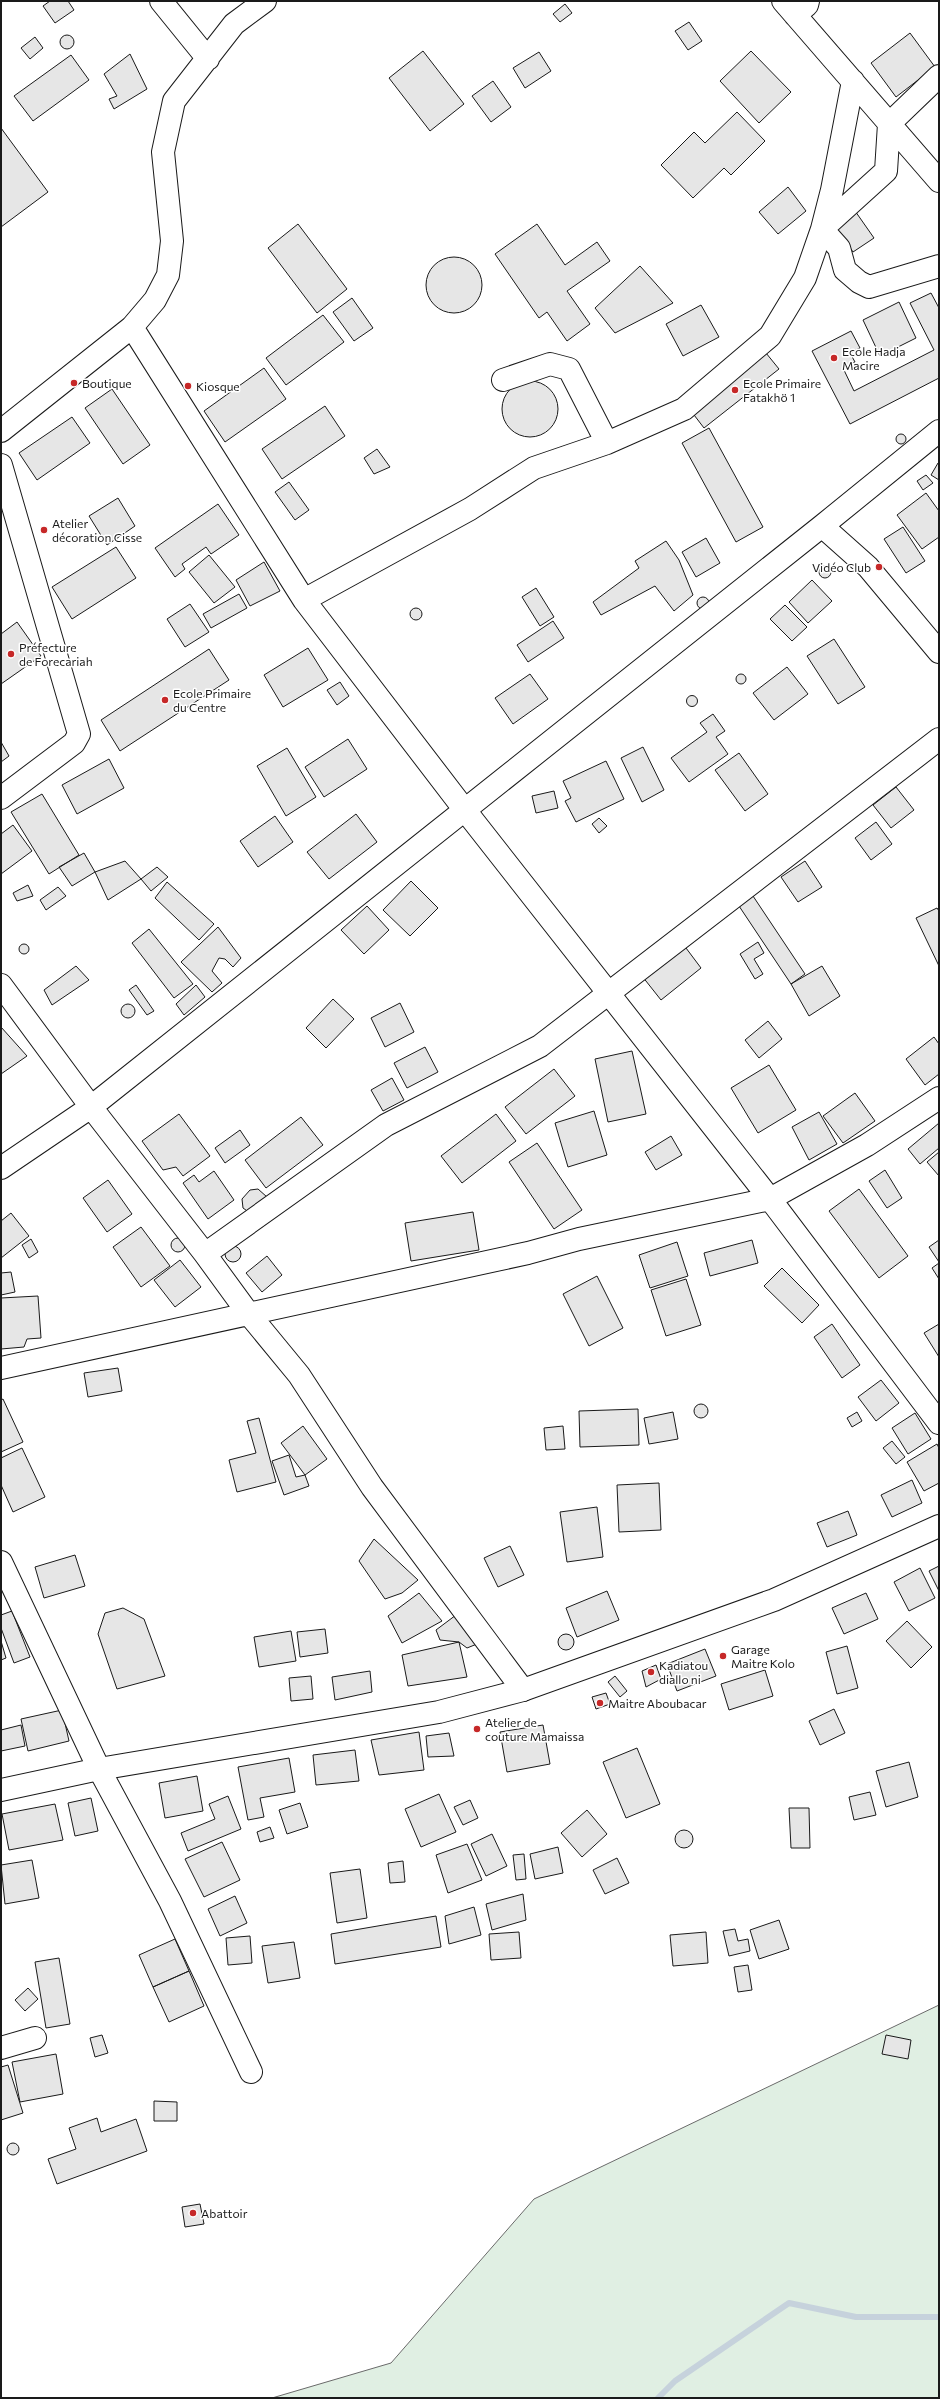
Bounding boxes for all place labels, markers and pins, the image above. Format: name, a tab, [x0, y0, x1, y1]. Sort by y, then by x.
place label: Ecole Hadja Macire	[842, 344, 905, 372]
marker: Ecole Hadja Macire	[829, 353, 839, 363]
place label: Boutique	[82, 376, 132, 390]
place label: Ecole Primaire Fatakhö 1	[743, 376, 821, 404]
marker: Boutique	[69, 378, 79, 388]
place label: Kiosque	[196, 379, 240, 393]
marker: Kiosque	[183, 381, 193, 391]
marker: Ecole Primaire Fatakhö 1	[730, 385, 740, 395]
place label: Atelier décoration Cisse	[52, 516, 142, 544]
marker: Atelier décoration Cisse	[39, 525, 49, 535]
place label: Vidéo Club	[812, 560, 871, 574]
marker: Vidéo Club	[874, 562, 884, 572]
place label: Préfecture de Forecariah	[19, 640, 93, 668]
marker: Préfecture de Forecariah	[6, 649, 16, 659]
place label: Ecole Primaire du Centre	[173, 686, 251, 714]
marker: Ecole Primaire du Centre	[160, 695, 170, 705]
place label: Garage Maitre Kolo	[731, 1642, 795, 1670]
marker: Garage Maitre Kolo	[718, 1651, 728, 1661]
place label: Kadiatou diallo ni	[659, 1658, 708, 1686]
marker: Kadiatou diallo ni	[646, 1667, 656, 1677]
place label: Maitre Aboubacar	[608, 1696, 707, 1710]
marker: Maitre Aboubacar	[595, 1698, 605, 1708]
place label: Atelier de couture Mamaissa	[485, 1715, 584, 1743]
marker: Atelier de couture Mamaissa	[472, 1724, 482, 1734]
place label: Abattoir	[201, 2206, 248, 2220]
marker: Abattoir	[188, 2208, 198, 2218]

